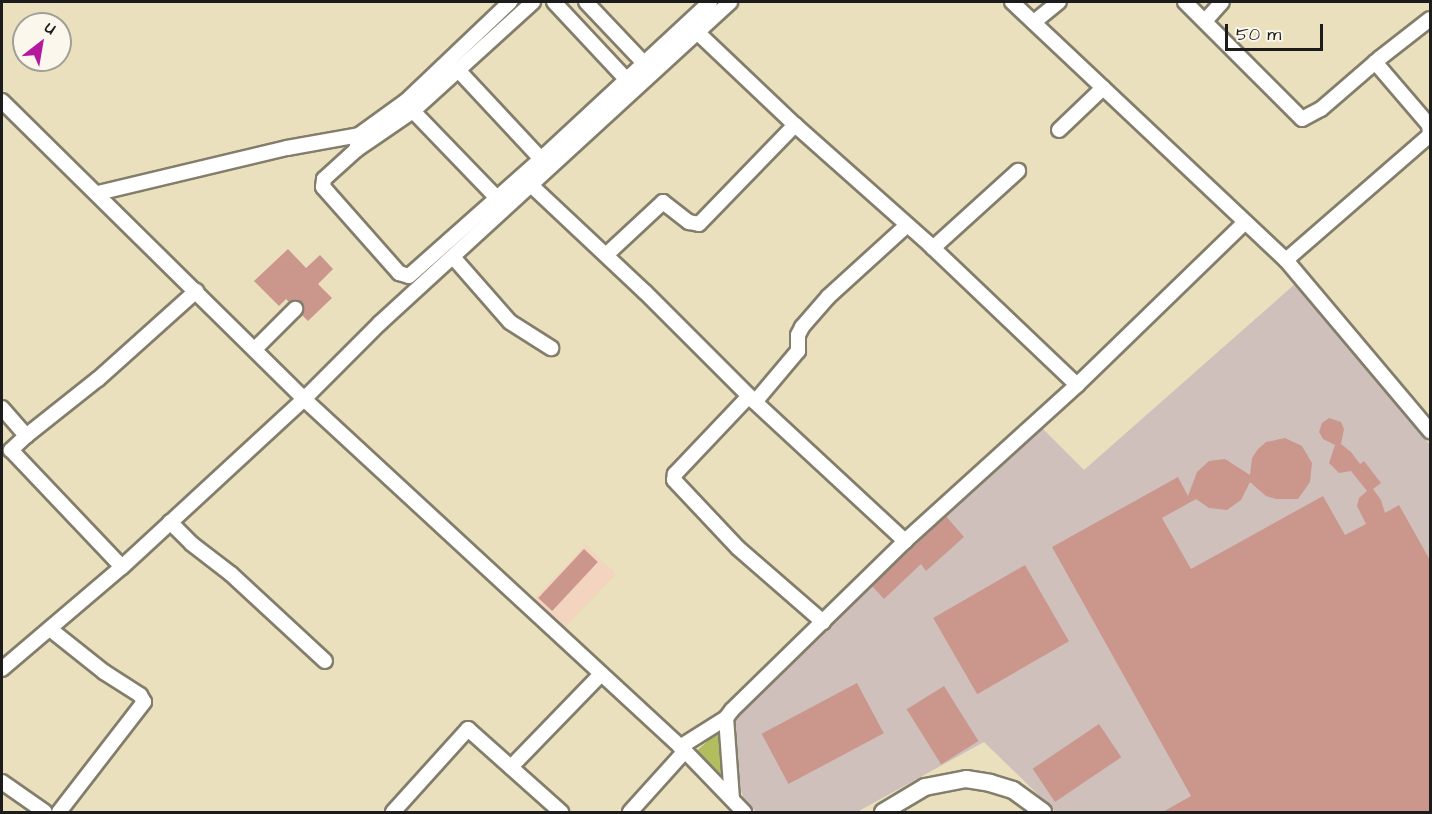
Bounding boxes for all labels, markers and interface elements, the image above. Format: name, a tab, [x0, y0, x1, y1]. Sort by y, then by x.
north arrow	[12, 12, 72, 72]
scale bar	[1228, 12, 1326, 50]
text: U	[41, 17, 60, 40]
text: 50 m	[1236, 22, 1281, 47]

